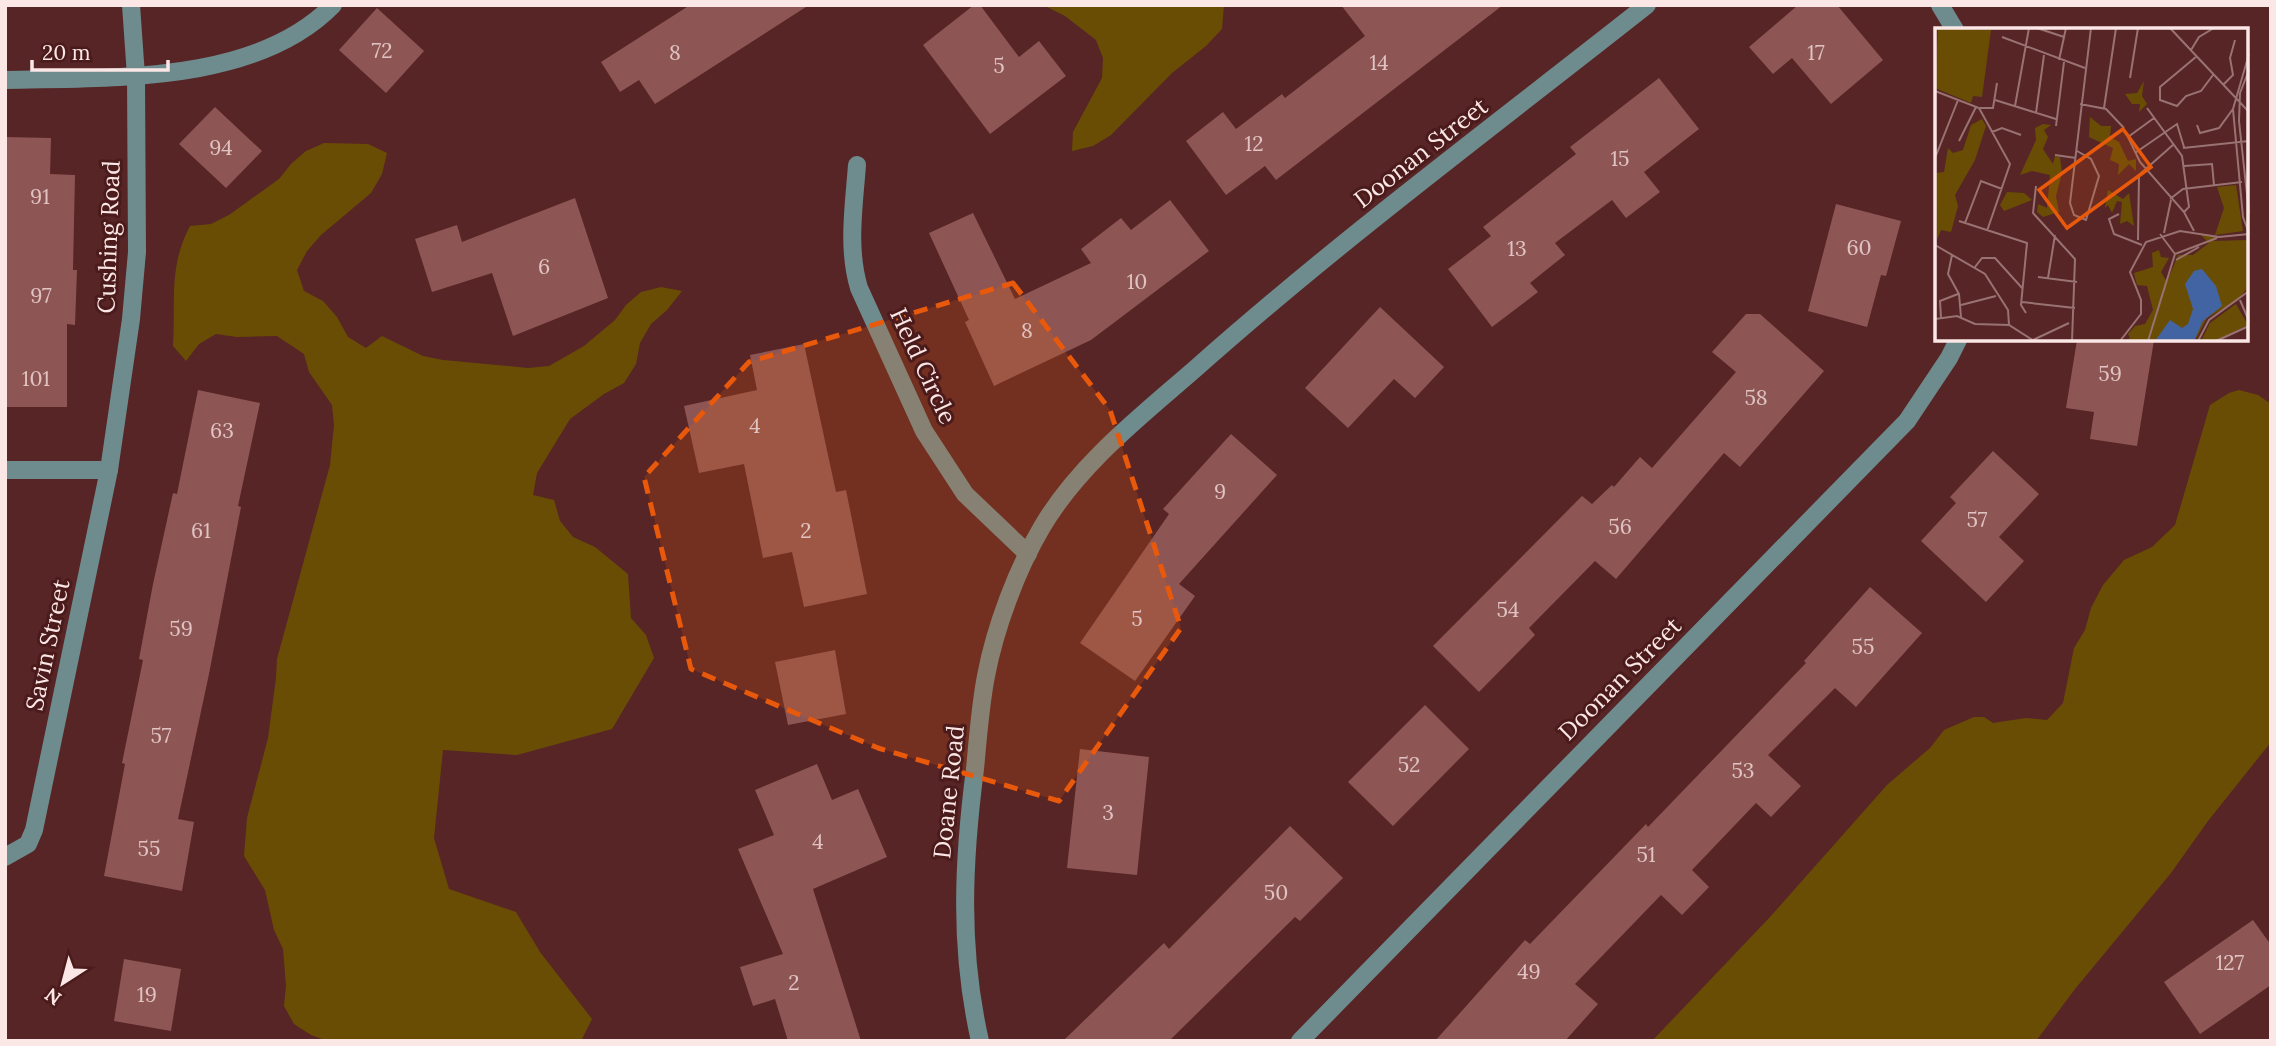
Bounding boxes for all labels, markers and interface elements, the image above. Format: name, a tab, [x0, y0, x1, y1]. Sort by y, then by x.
scale bar	[32, 28, 168, 72]
inset map	[1935, 28, 2248, 341]
house number: 72	[372, 37, 392, 64]
text: 20 m	[42, 39, 91, 66]
house number: 8	[669, 39, 681, 66]
house number: 17	[1807, 39, 1825, 66]
house number: 14	[1369, 49, 1389, 76]
house number: 5	[993, 52, 1005, 79]
street label: Doonan Street	[1347, 90, 1495, 215]
house number: 12	[1245, 130, 1263, 157]
house number: 94	[209, 134, 233, 161]
house number: 15	[1610, 145, 1630, 172]
street label: Cushing Road	[90, 160, 127, 314]
house number: 91	[30, 183, 50, 210]
house number: 60	[1846, 234, 1872, 261]
house number: 13	[1507, 235, 1527, 262]
house number: 6	[538, 253, 550, 280]
house number: 10	[1127, 268, 1147, 295]
house number: 97	[30, 282, 52, 309]
street label: Held Circle	[883, 303, 964, 429]
house number: 8	[1021, 317, 1033, 344]
house number: 59	[2098, 360, 2122, 387]
house number: 101	[22, 365, 50, 392]
house number: 58	[1744, 384, 1768, 411]
house number: 4	[749, 412, 761, 439]
house number: 63	[210, 417, 234, 444]
house number: 9	[1214, 478, 1226, 505]
house number: 57	[1966, 506, 1988, 533]
house number: 56	[1608, 513, 1632, 540]
house number: 61	[191, 517, 211, 544]
house number: 2	[800, 517, 812, 544]
street label: Savin Street	[18, 576, 77, 713]
house number: 54	[1497, 596, 1519, 623]
house number: 5	[1131, 605, 1143, 632]
street label: Doonan Street	[1551, 610, 1688, 747]
house number: 59	[169, 615, 193, 642]
house number: 55	[1852, 633, 1874, 660]
house number: 57	[150, 722, 172, 749]
street label: Doane Road	[926, 724, 971, 860]
house number: 52	[1398, 751, 1420, 778]
house number: 53	[1731, 757, 1755, 784]
house number: 3	[1102, 799, 1114, 826]
house number: 4	[812, 828, 824, 855]
house number: 55	[138, 835, 160, 862]
house number: 51	[1636, 841, 1656, 868]
house number: 50	[1264, 879, 1288, 906]
north arrow	[28, 948, 98, 1018]
house number: 127	[2216, 949, 2245, 976]
house number: 49	[1517, 958, 1541, 985]
house number: 2	[788, 969, 800, 996]
house number: 19	[137, 981, 157, 1008]
text: N	[40, 983, 66, 1011]

